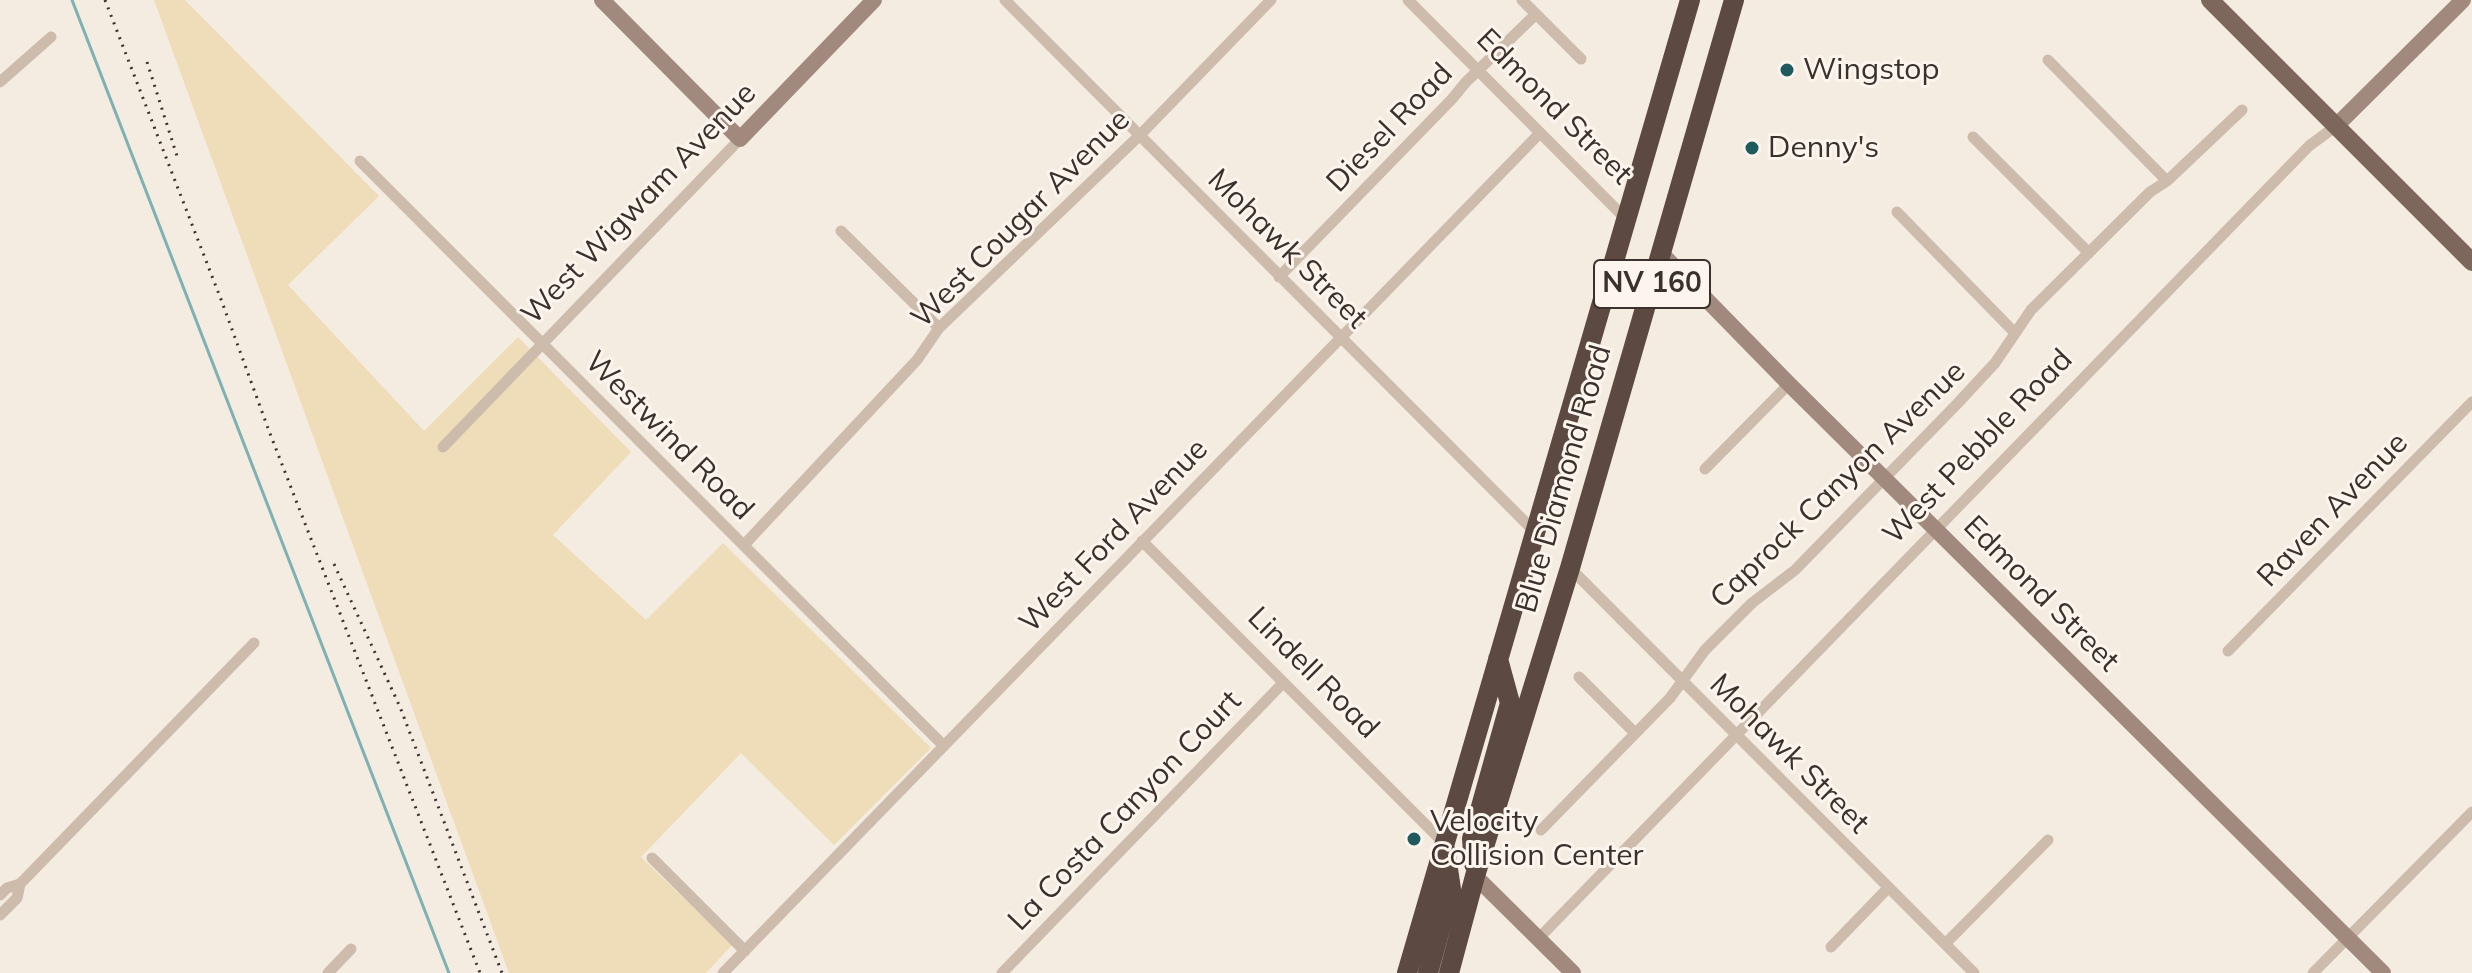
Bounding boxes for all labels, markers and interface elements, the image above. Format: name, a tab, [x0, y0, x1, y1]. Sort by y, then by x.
street label: Edmond Street	[1469, 22, 1639, 192]
place label: Wingstop	[1803, 52, 1939, 88]
street label: Diesel Road	[1320, 56, 1460, 200]
marker: Wingstop	[1778, 61, 1796, 79]
street label: West Wigwam Avenue	[514, 76, 764, 332]
street label: West Cougar Avenue	[904, 102, 1138, 336]
place label: Denny's	[1768, 130, 1879, 166]
marker: Denny's	[1743, 139, 1761, 157]
street label: Mohawk Street	[1200, 162, 1374, 336]
road number: NV 160	[1594, 260, 1710, 308]
street label: Blue Diamond Road	[1509, 341, 1619, 617]
street label: West Pebble Road	[1876, 342, 2080, 552]
street label: Westwind Road	[577, 344, 761, 528]
street label: Caprock Canyon Avenue	[1703, 354, 1973, 616]
street label: Raven Avenue	[2250, 425, 2416, 595]
street label: West Ford Avenue	[1012, 432, 1216, 640]
street label: Edmond Street	[1956, 509, 2126, 679]
street label: Lindell Road	[1240, 600, 1386, 746]
street label: Mohawk Street	[1702, 667, 1876, 841]
street label: La Costa Canyon Court	[1001, 684, 1249, 938]
place label: Velocity Collision Center	[1430, 804, 1644, 874]
marker: Velocity Collision Center	[1405, 830, 1423, 848]

